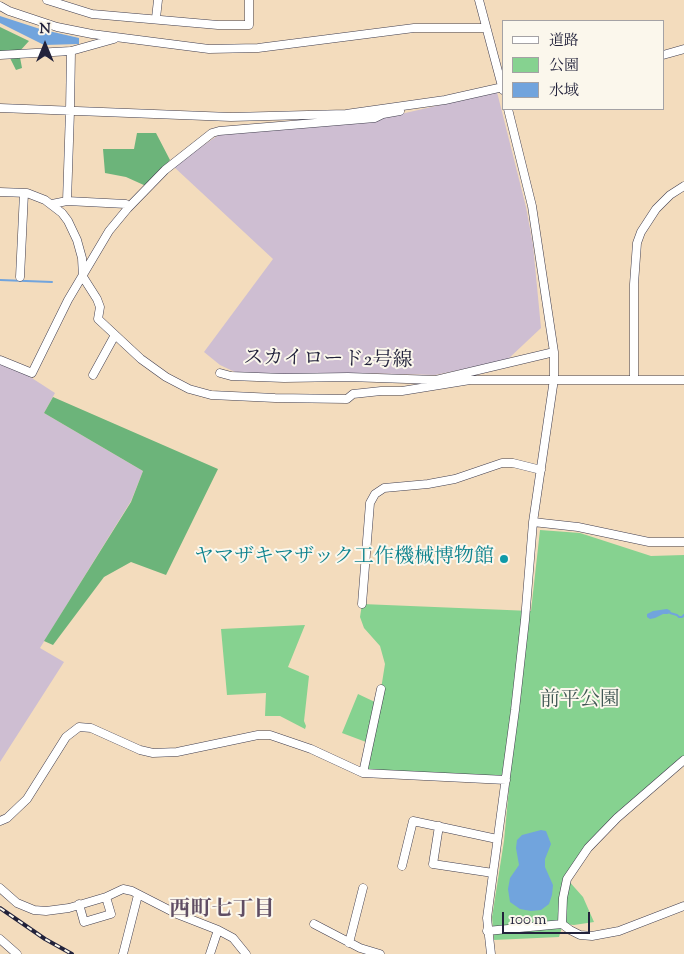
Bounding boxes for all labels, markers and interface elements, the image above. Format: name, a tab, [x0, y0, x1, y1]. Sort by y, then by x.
north arrow	[20, 20, 70, 70]
text: N	[39, 20, 51, 40]
legend	[502, 20, 664, 110]
text: 道路	[549, 31, 579, 52]
text: 公園	[549, 56, 579, 77]
text: 水域	[549, 81, 579, 102]
street label: スカイロード2号線	[243, 348, 413, 374]
place label: ヤマザキマザック工作機械博物館	[194, 547, 494, 571]
marker: ヤマザキマザック工作機械博物館	[498, 553, 510, 565]
park label: 前平公園	[540, 690, 620, 714]
district label: 西町七丁目	[170, 898, 274, 924]
scale bar	[504, 902, 592, 934]
text: 100 m	[510, 910, 546, 931]

